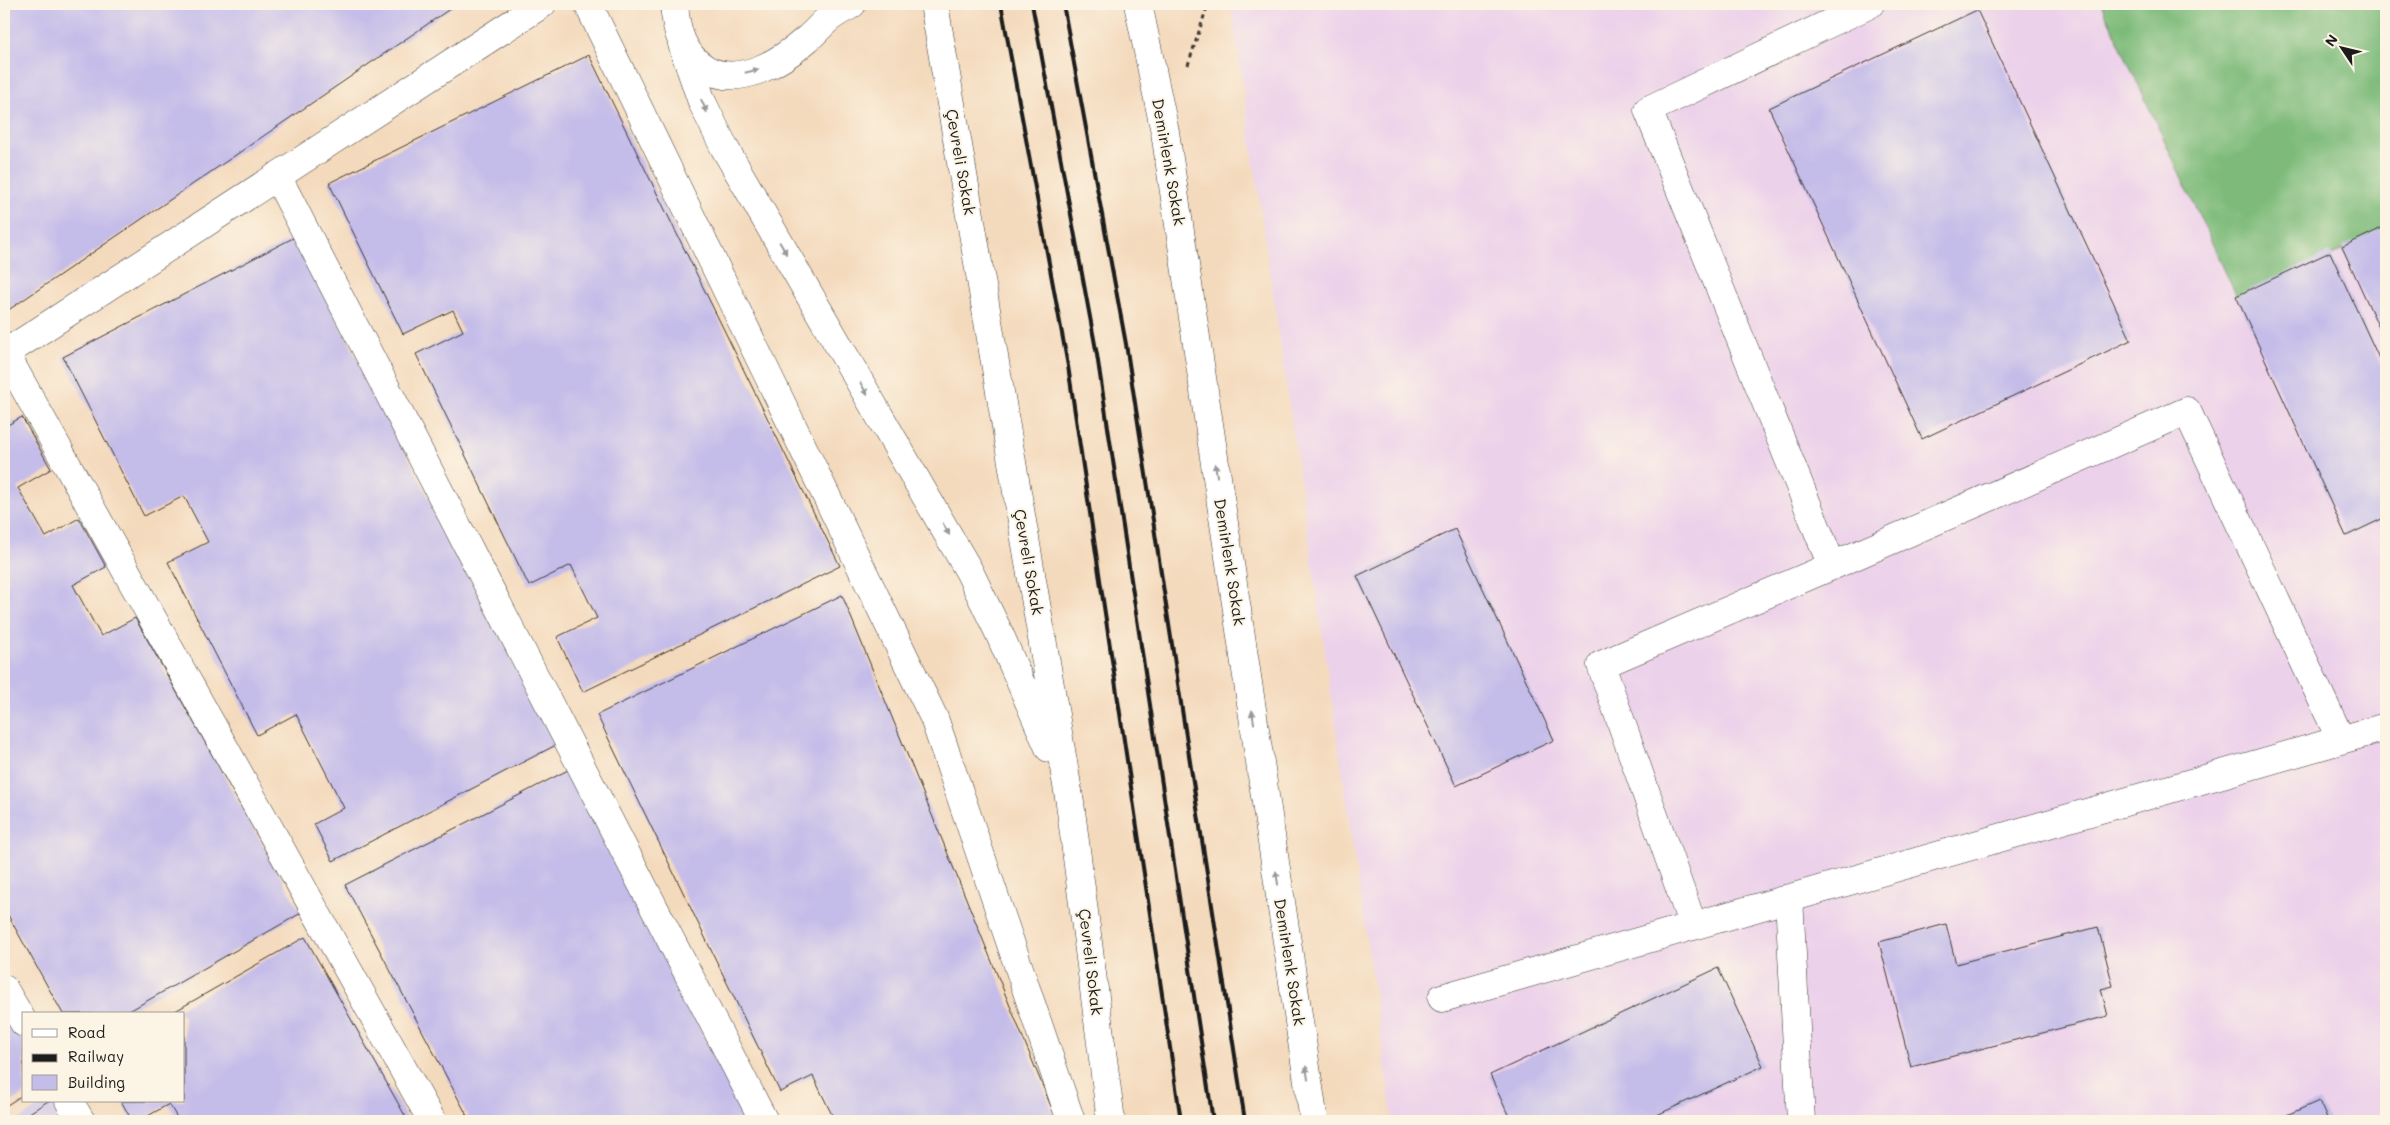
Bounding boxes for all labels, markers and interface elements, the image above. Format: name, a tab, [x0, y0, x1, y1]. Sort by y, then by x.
north arrow	[2318, 22, 2368, 72]
text: N	[2320, 30, 2342, 50]
one-way arrow	[745, 67, 760, 75]
street label: Demirlenk Sokak	[1148, 97, 1191, 227]
one-way arrow	[701, 99, 709, 113]
street label: Çevreli Sokak	[942, 107, 981, 217]
one-way arrow	[778, 242, 787, 255]
one-way arrow	[860, 381, 868, 396]
one-way arrow	[1212, 461, 1220, 477]
street label: Demirlenk Sokak	[1210, 497, 1251, 627]
street label: Çevreli Sokak	[1010, 507, 1049, 617]
one-way arrow	[941, 523, 950, 536]
one-way arrow	[1249, 709, 1257, 725]
one-way arrow	[1273, 869, 1281, 885]
street label: Demirlenk Sokak	[1270, 897, 1311, 1027]
street label: Çevreli Sokak	[1075, 907, 1108, 1016]
legend	[22, 1012, 185, 1102]
text: Road	[68, 1022, 105, 1042]
text: Railway	[68, 1046, 124, 1066]
one-way arrow	[1303, 1065, 1311, 1081]
text: Building	[68, 1072, 125, 1092]

